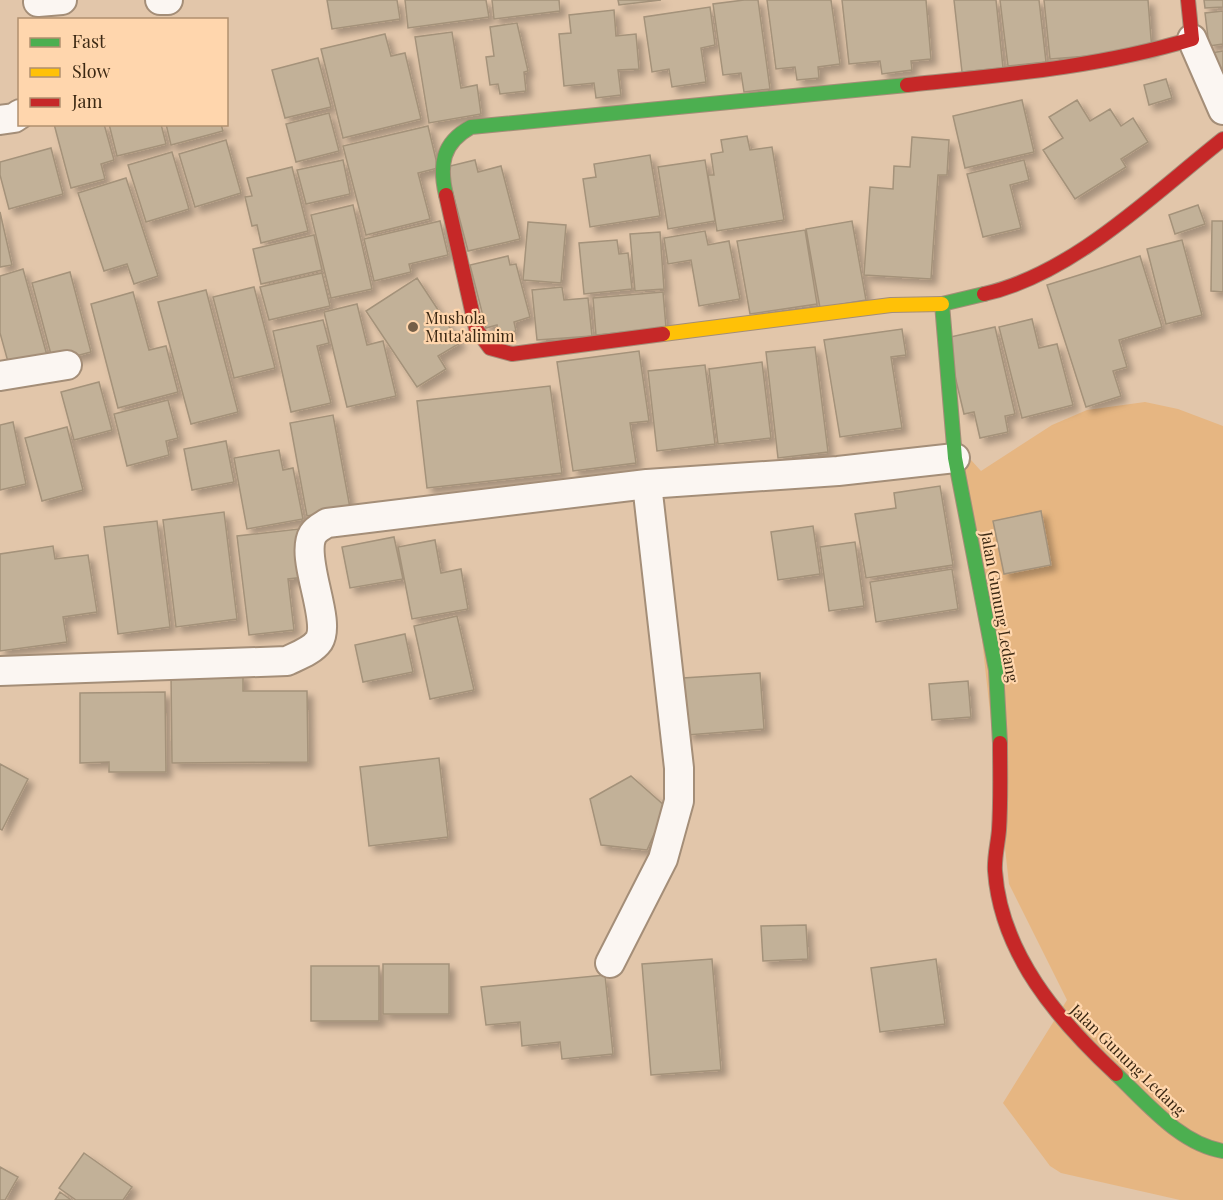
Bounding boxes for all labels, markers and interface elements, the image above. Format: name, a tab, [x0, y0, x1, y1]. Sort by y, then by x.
legend	[18, 18, 228, 126]
text: Fast	[72, 29, 106, 53]
text: Slow	[72, 59, 110, 83]
text: Jam	[71, 89, 102, 113]
place label: Mushola Muta'alimim	[425, 307, 515, 346]
marker: Mushola Muta'alimim	[406, 320, 420, 334]
street label: Jalan Gunung Ledang	[977, 529, 1024, 684]
street label: Jalan Gunung Ledang	[1065, 998, 1191, 1121]

